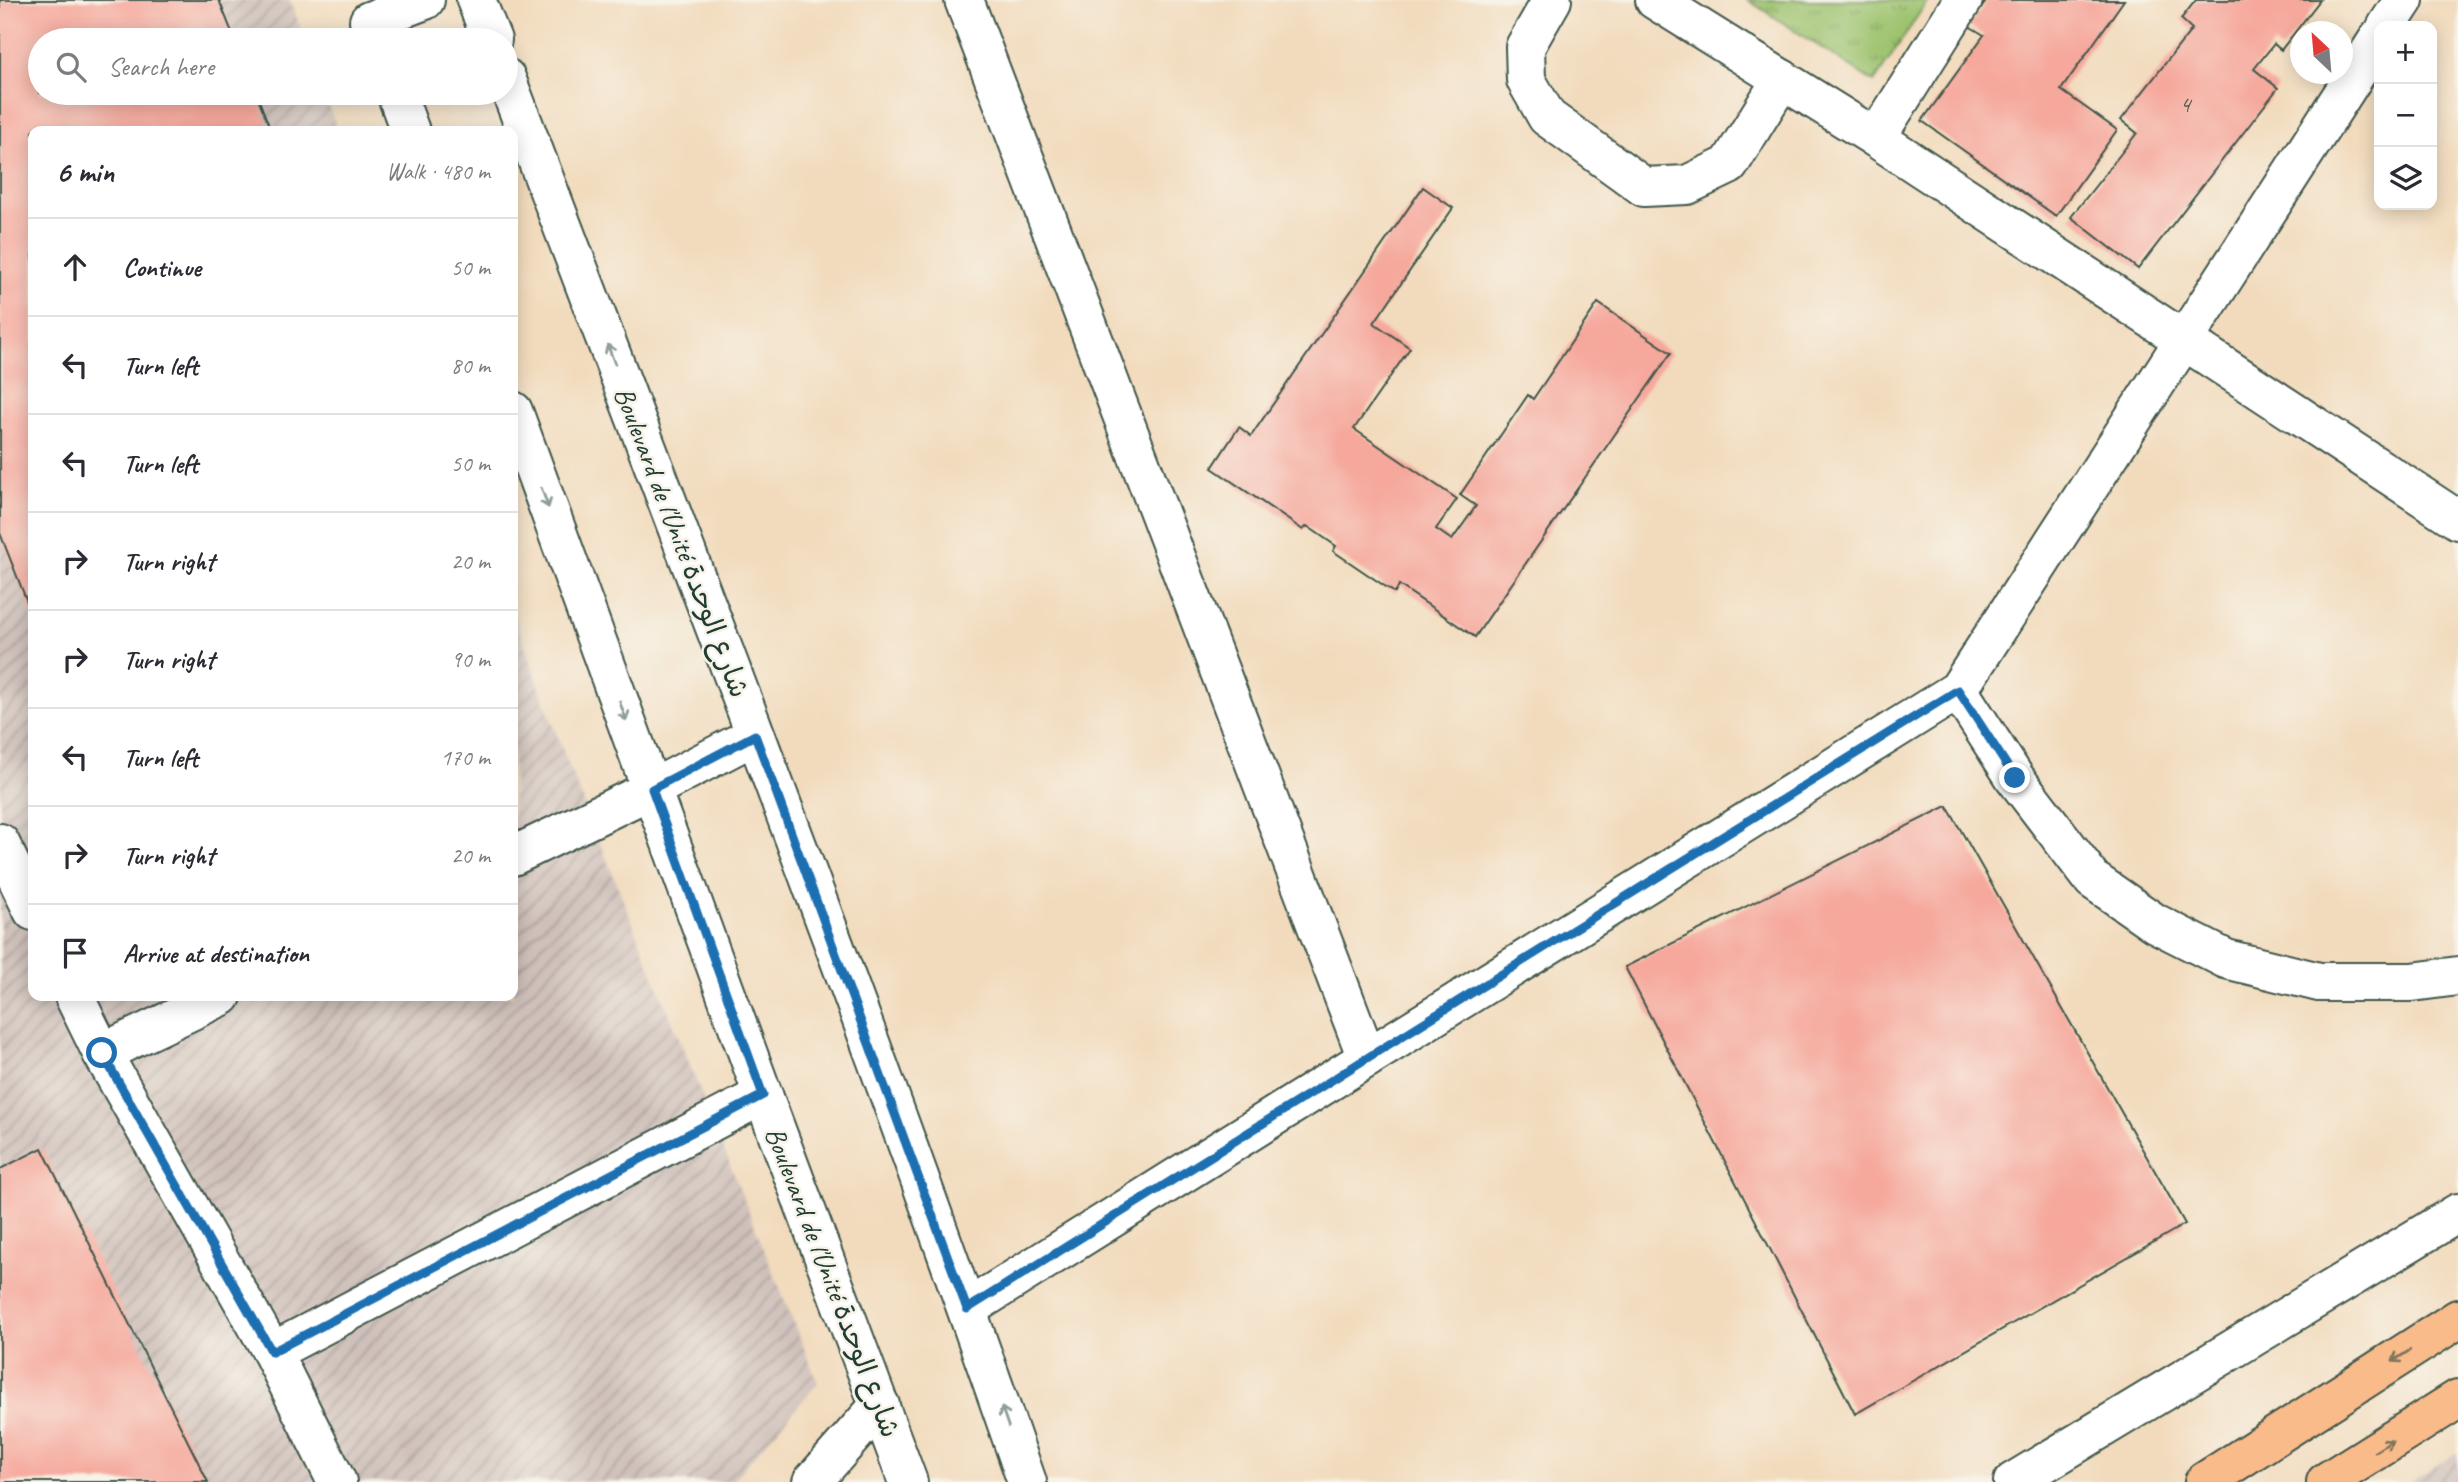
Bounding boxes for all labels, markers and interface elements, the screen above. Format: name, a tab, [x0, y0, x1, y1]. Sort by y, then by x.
north arrow	[2290, 21, 2353, 84]
map controls	[2374, 21, 2437, 210]
button: +	[2374, 21, 2437, 84]
search box	[28, 28, 518, 105]
icon: search	[52, 48, 90, 86]
text: Search here	[108, 50, 214, 83]
button: −	[2374, 84, 2437, 147]
house number: 4	[2180, 89, 2193, 119]
button: layers	[2374, 147, 2437, 210]
text: 6 min	[56, 153, 114, 191]
text: Walk · 480 m	[386, 157, 490, 186]
icon: ahead	[56, 248, 94, 286]
text: Continue	[123, 251, 201, 284]
text: 50 m	[451, 253, 490, 282]
one-way arrow	[604, 344, 616, 366]
icon: left	[56, 346, 94, 384]
text: Turn left	[123, 349, 198, 382]
text: 80 m	[451, 351, 490, 380]
street label: Boulevard de l'Unité شارع الوحدة	[605, 382, 757, 703]
icon: left	[56, 444, 94, 482]
text: Turn left	[123, 447, 198, 480]
text: 50 m	[451, 449, 490, 478]
one-way arrow	[540, 486, 552, 508]
icon: right	[56, 542, 94, 580]
text: Turn right	[123, 545, 214, 578]
text: 20 m	[451, 547, 490, 576]
icon: right	[56, 640, 94, 678]
text: Turn right	[123, 643, 214, 676]
text: 90 m	[451, 645, 490, 674]
one-way arrow	[618, 700, 631, 722]
icon: left	[56, 738, 94, 776]
text: Turn left	[123, 741, 198, 774]
text: 170 m	[441, 743, 490, 772]
route end	[1999, 762, 2030, 793]
icon: right	[56, 836, 94, 874]
text: Turn right	[123, 839, 214, 872]
text: 20 m	[451, 841, 490, 870]
icon: arrive	[56, 934, 94, 972]
text: Arrive at destination	[123, 937, 309, 970]
route start	[86, 1037, 117, 1068]
street label: Boulevard de l'Unité شارع الوحدة	[756, 1122, 908, 1443]
one-way arrow	[2391, 1350, 2411, 1364]
one-way arrow	[998, 1407, 1010, 1429]
one-way arrow	[2373, 1438, 2393, 1452]

